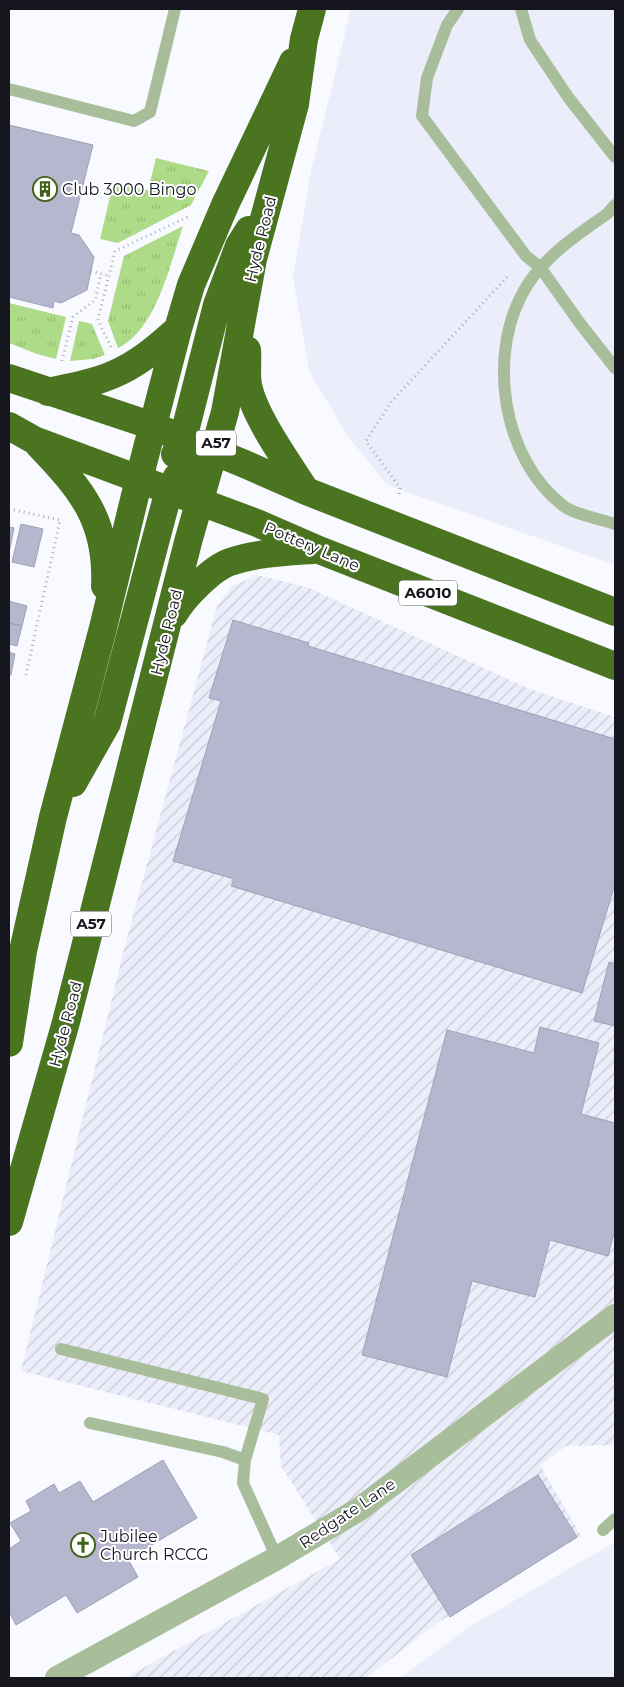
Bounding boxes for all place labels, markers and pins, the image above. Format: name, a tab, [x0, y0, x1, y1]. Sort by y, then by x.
building icon: Club 3000 Bingo	[32, 176, 58, 202]
place label: Club 3000 Bingo	[62, 180, 197, 199]
place label: Jubilee Church RCCG	[99, 1527, 209, 1564]
church icon: Jubilee Church RCCG	[70, 1532, 96, 1558]

